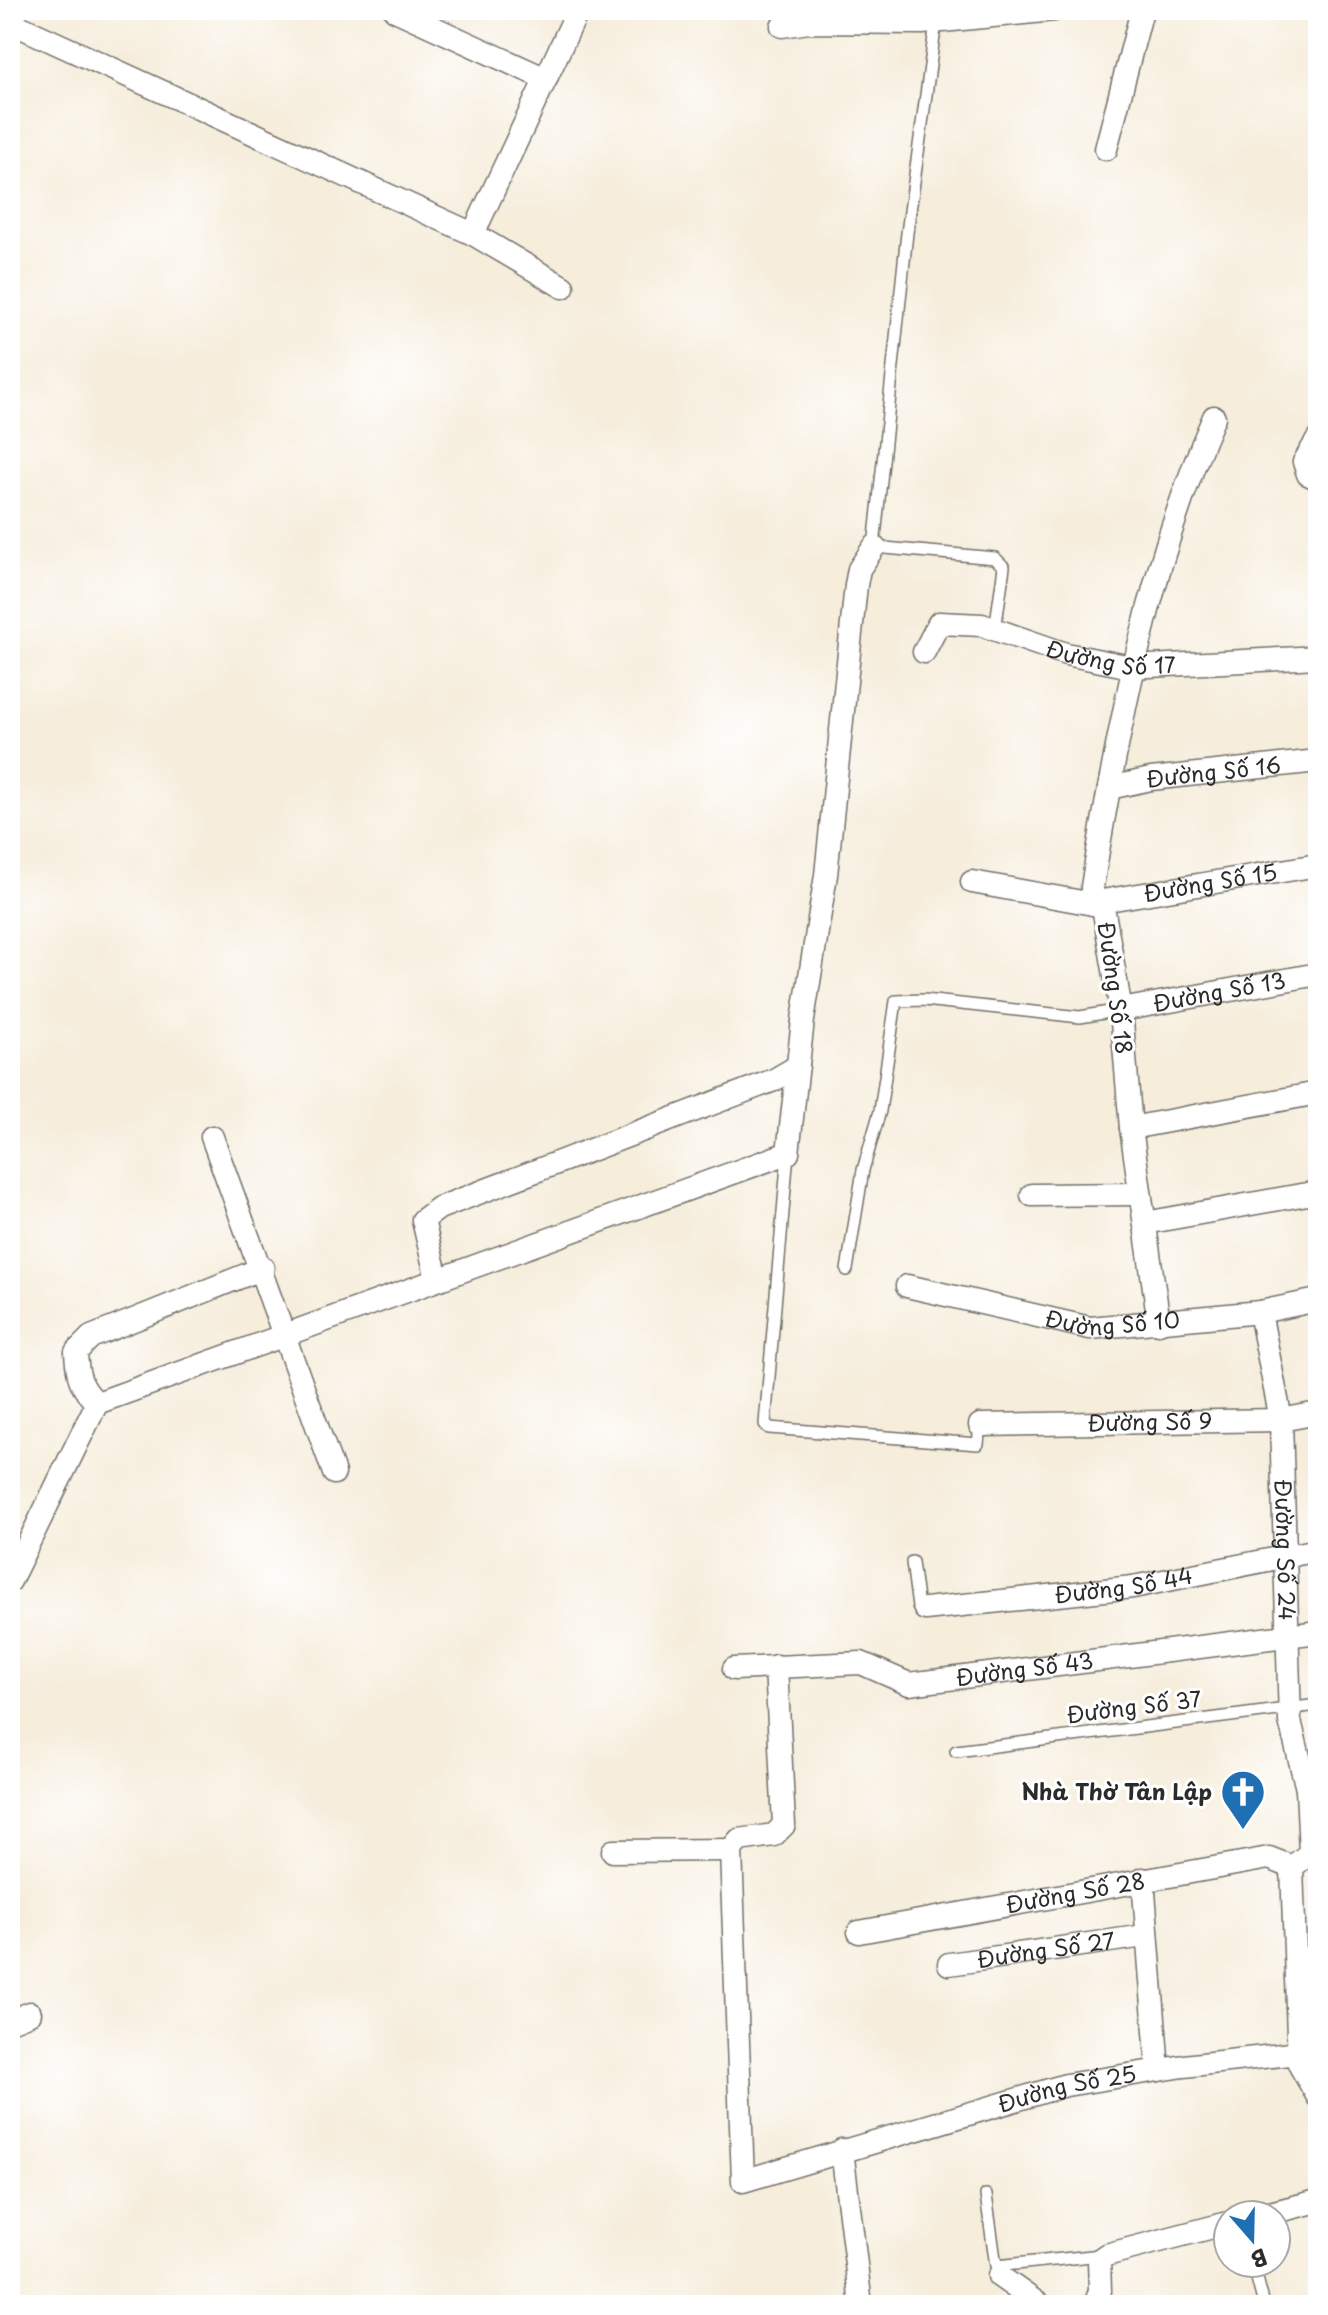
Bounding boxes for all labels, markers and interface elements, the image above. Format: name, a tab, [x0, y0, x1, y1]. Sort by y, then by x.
street label: Đường Số 17	[1042, 630, 1177, 682]
street label: Đường Số 16	[1145, 747, 1282, 794]
street label: Đường Số 15	[1141, 854, 1279, 909]
street label: Đường Số 18	[1091, 919, 1142, 1056]
street label: Đường Số 13	[1150, 962, 1288, 1019]
street label: Đường Số 10	[1042, 1300, 1181, 1343]
street label: Đường Số 9	[1087, 1403, 1213, 1438]
street label: Đường Số 24	[1268, 1479, 1305, 1621]
street label: Đường Số 44	[1053, 1558, 1195, 1610]
street label: Đường Số 43	[954, 1643, 1095, 1693]
street label: Đường Số 37	[1064, 1681, 1203, 1730]
church icon: Nhà Thờ Tân Lập	[1219, 1768, 1267, 1831]
place label: Nhà Thờ Tân Lập	[1022, 1774, 1212, 1807]
street label: Đường Số 28	[1003, 1863, 1147, 1920]
street label: Đường Số 27	[975, 1922, 1117, 1975]
street label: Đường Số 25	[993, 2056, 1139, 2119]
north arrow	[1212, 2199, 1292, 2279]
text: B	[1247, 2241, 1272, 2277]

